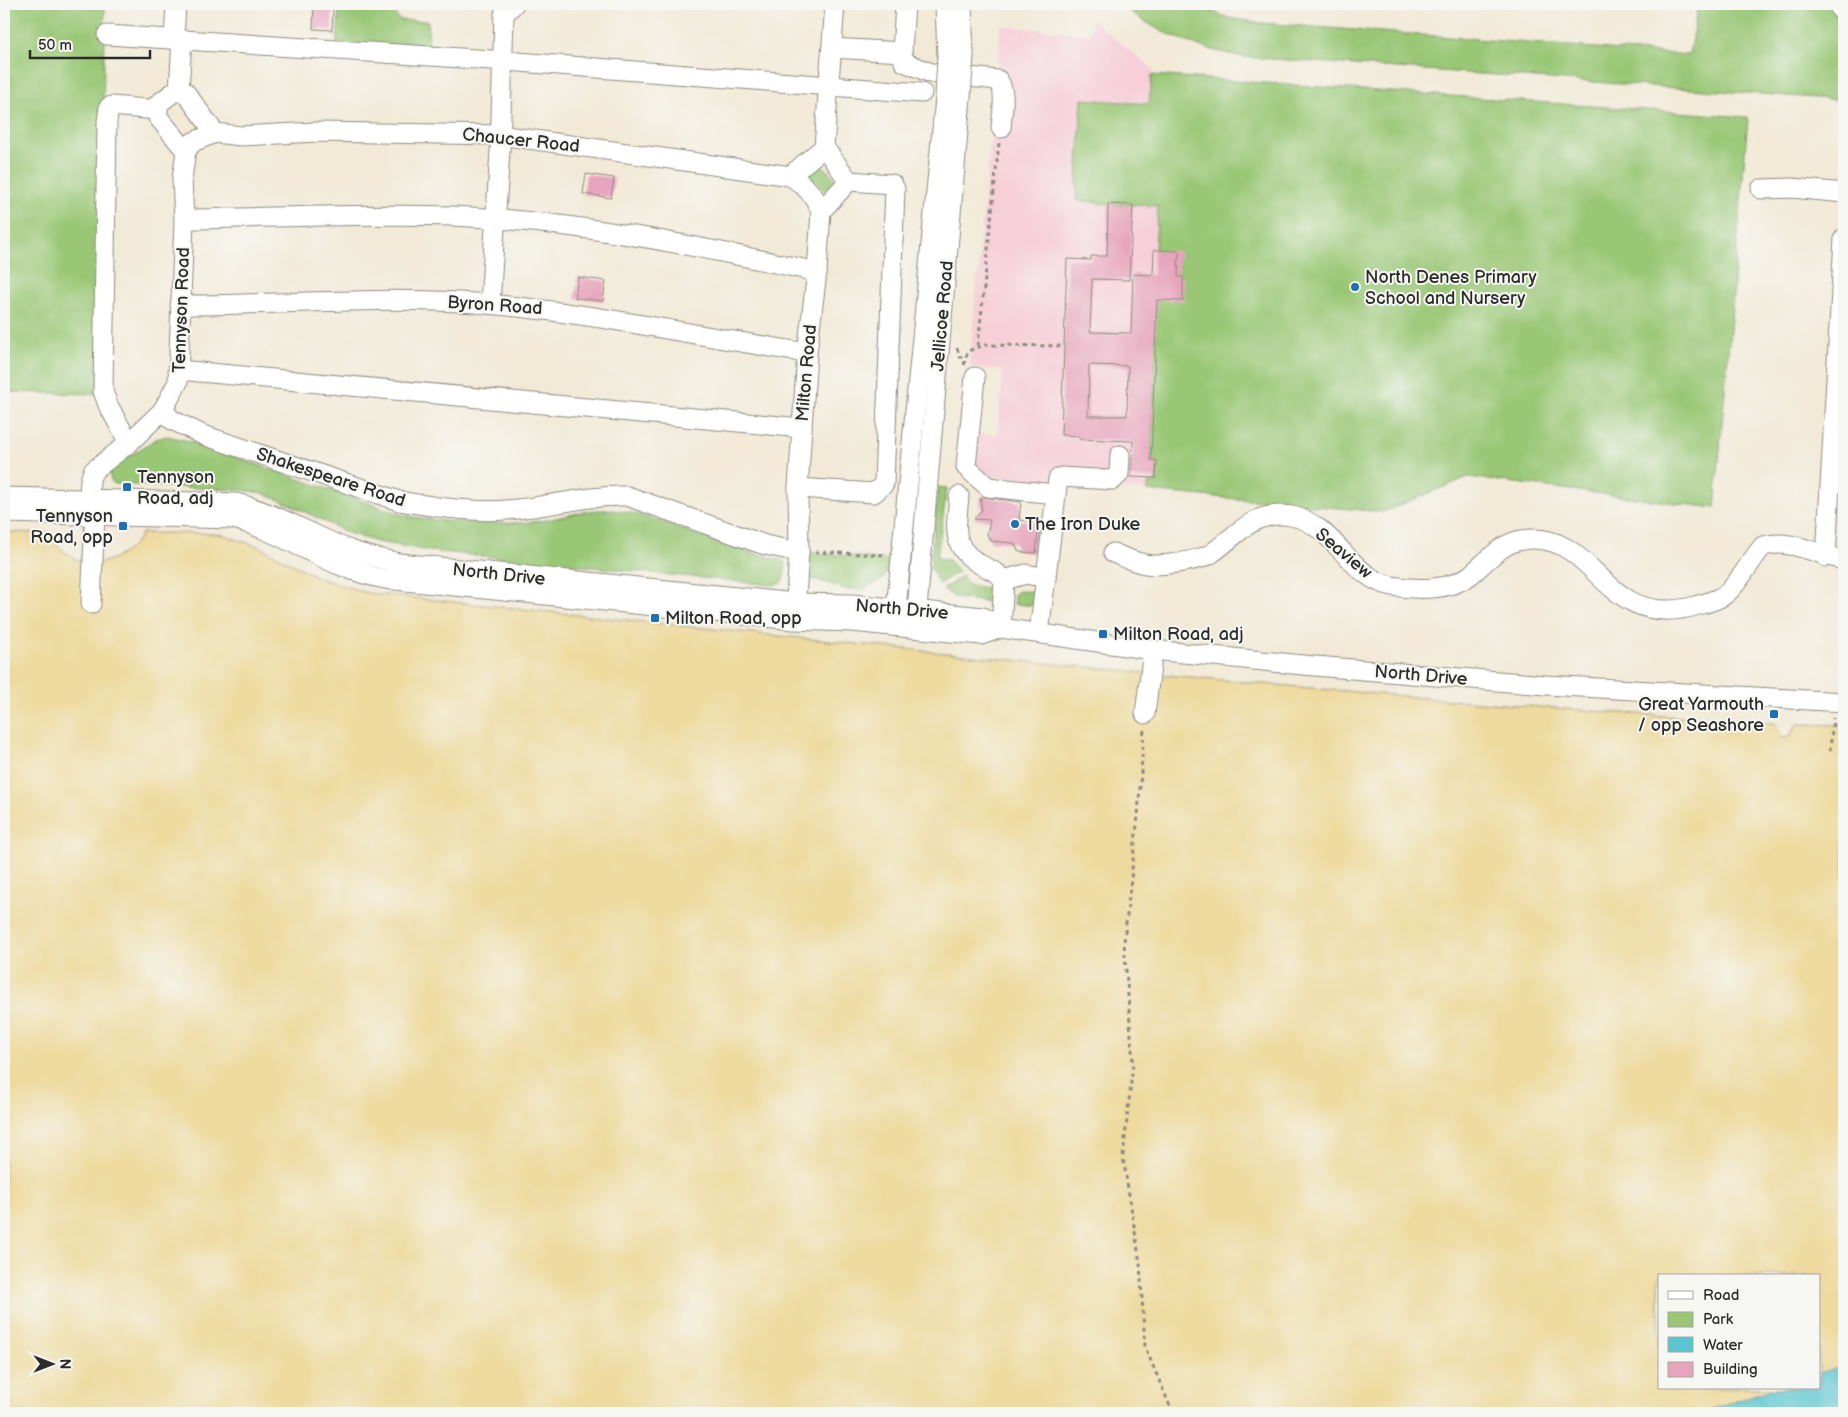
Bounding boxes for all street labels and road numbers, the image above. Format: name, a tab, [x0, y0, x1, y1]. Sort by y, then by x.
street label: Chaucer Road	[461, 124, 581, 157]
street label: Tennyson Road	[169, 247, 194, 373]
street label: Jellicoe Road	[927, 260, 958, 372]
street label: Byron Road	[447, 292, 543, 319]
street label: Milton Road	[792, 324, 821, 423]
street label: Shakespeare Road	[254, 443, 408, 512]
street label: Seaview	[1311, 524, 1376, 583]
street label: North Drive	[452, 559, 547, 590]
street label: North Drive	[855, 595, 950, 624]
street label: North Drive	[1374, 661, 1469, 690]

